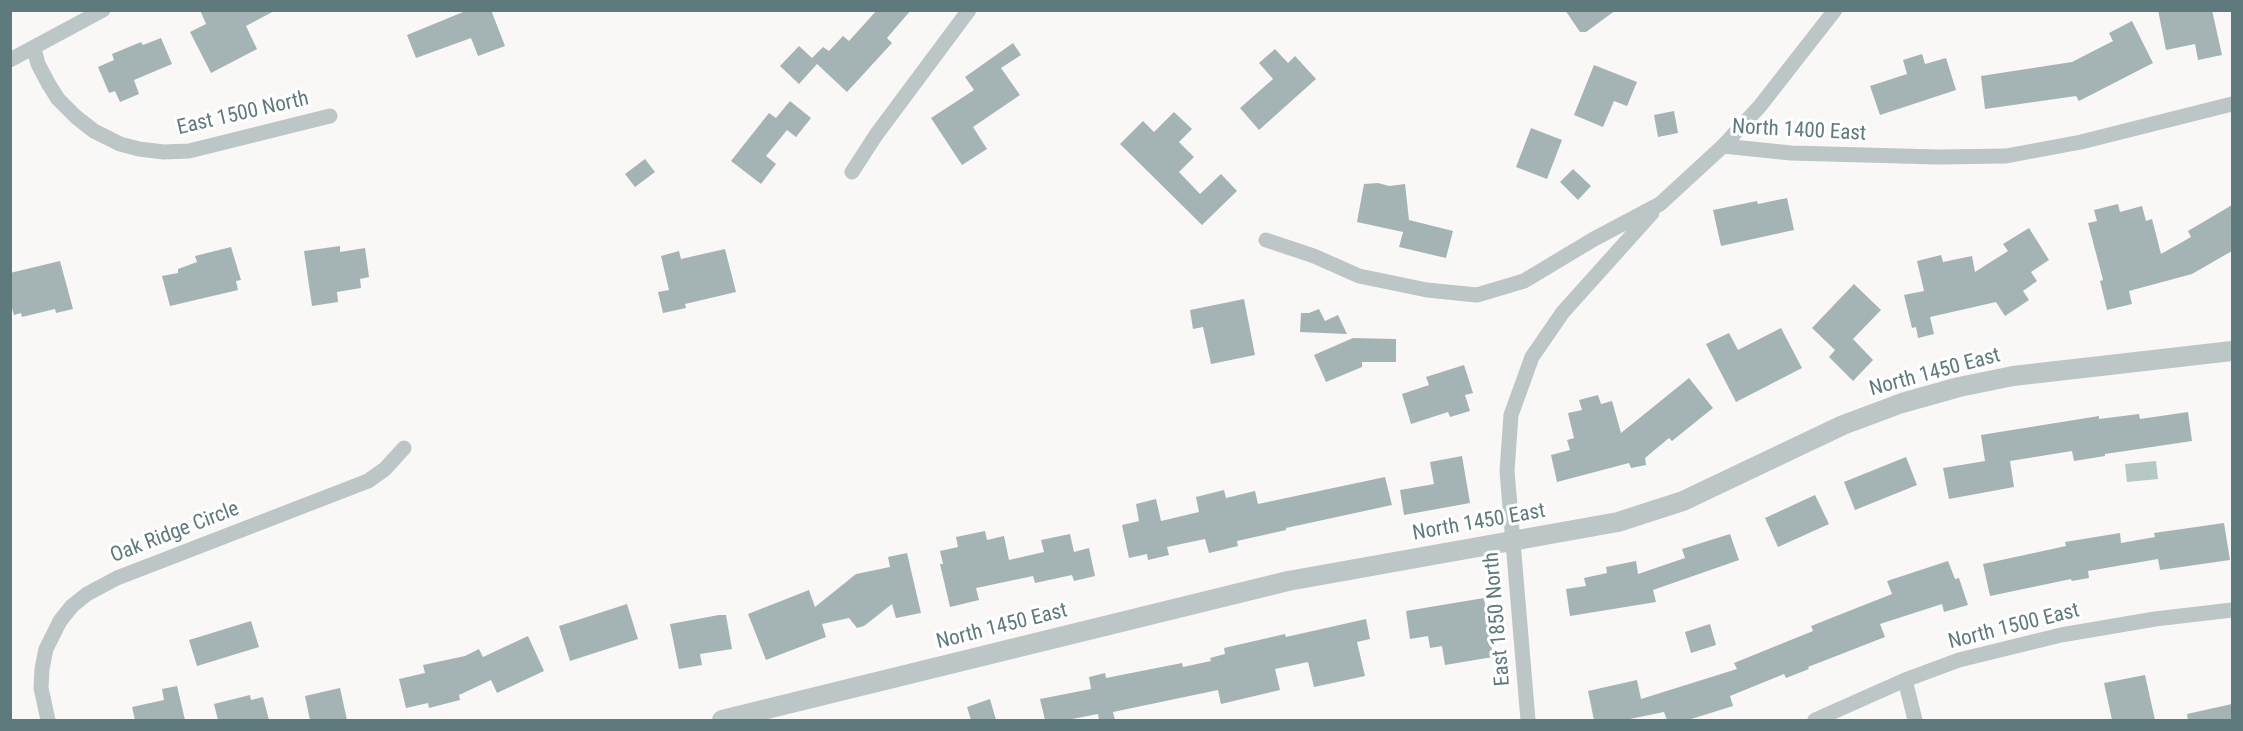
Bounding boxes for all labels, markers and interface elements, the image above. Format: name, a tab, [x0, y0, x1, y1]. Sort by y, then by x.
street label: East 1500 North	[175, 87, 311, 141]
street label: North 1400 East	[1731, 115, 1867, 147]
street label: North 1450 East	[1867, 343, 2003, 403]
street label: Oak Ridge Circle	[107, 497, 243, 569]
street label: North 1450 East	[1411, 499, 1547, 547]
street label: East 1850 North	[1480, 551, 1516, 687]
street label: North 1450 East	[934, 599, 1070, 655]
street label: North 1500 East	[1946, 599, 2082, 655]

